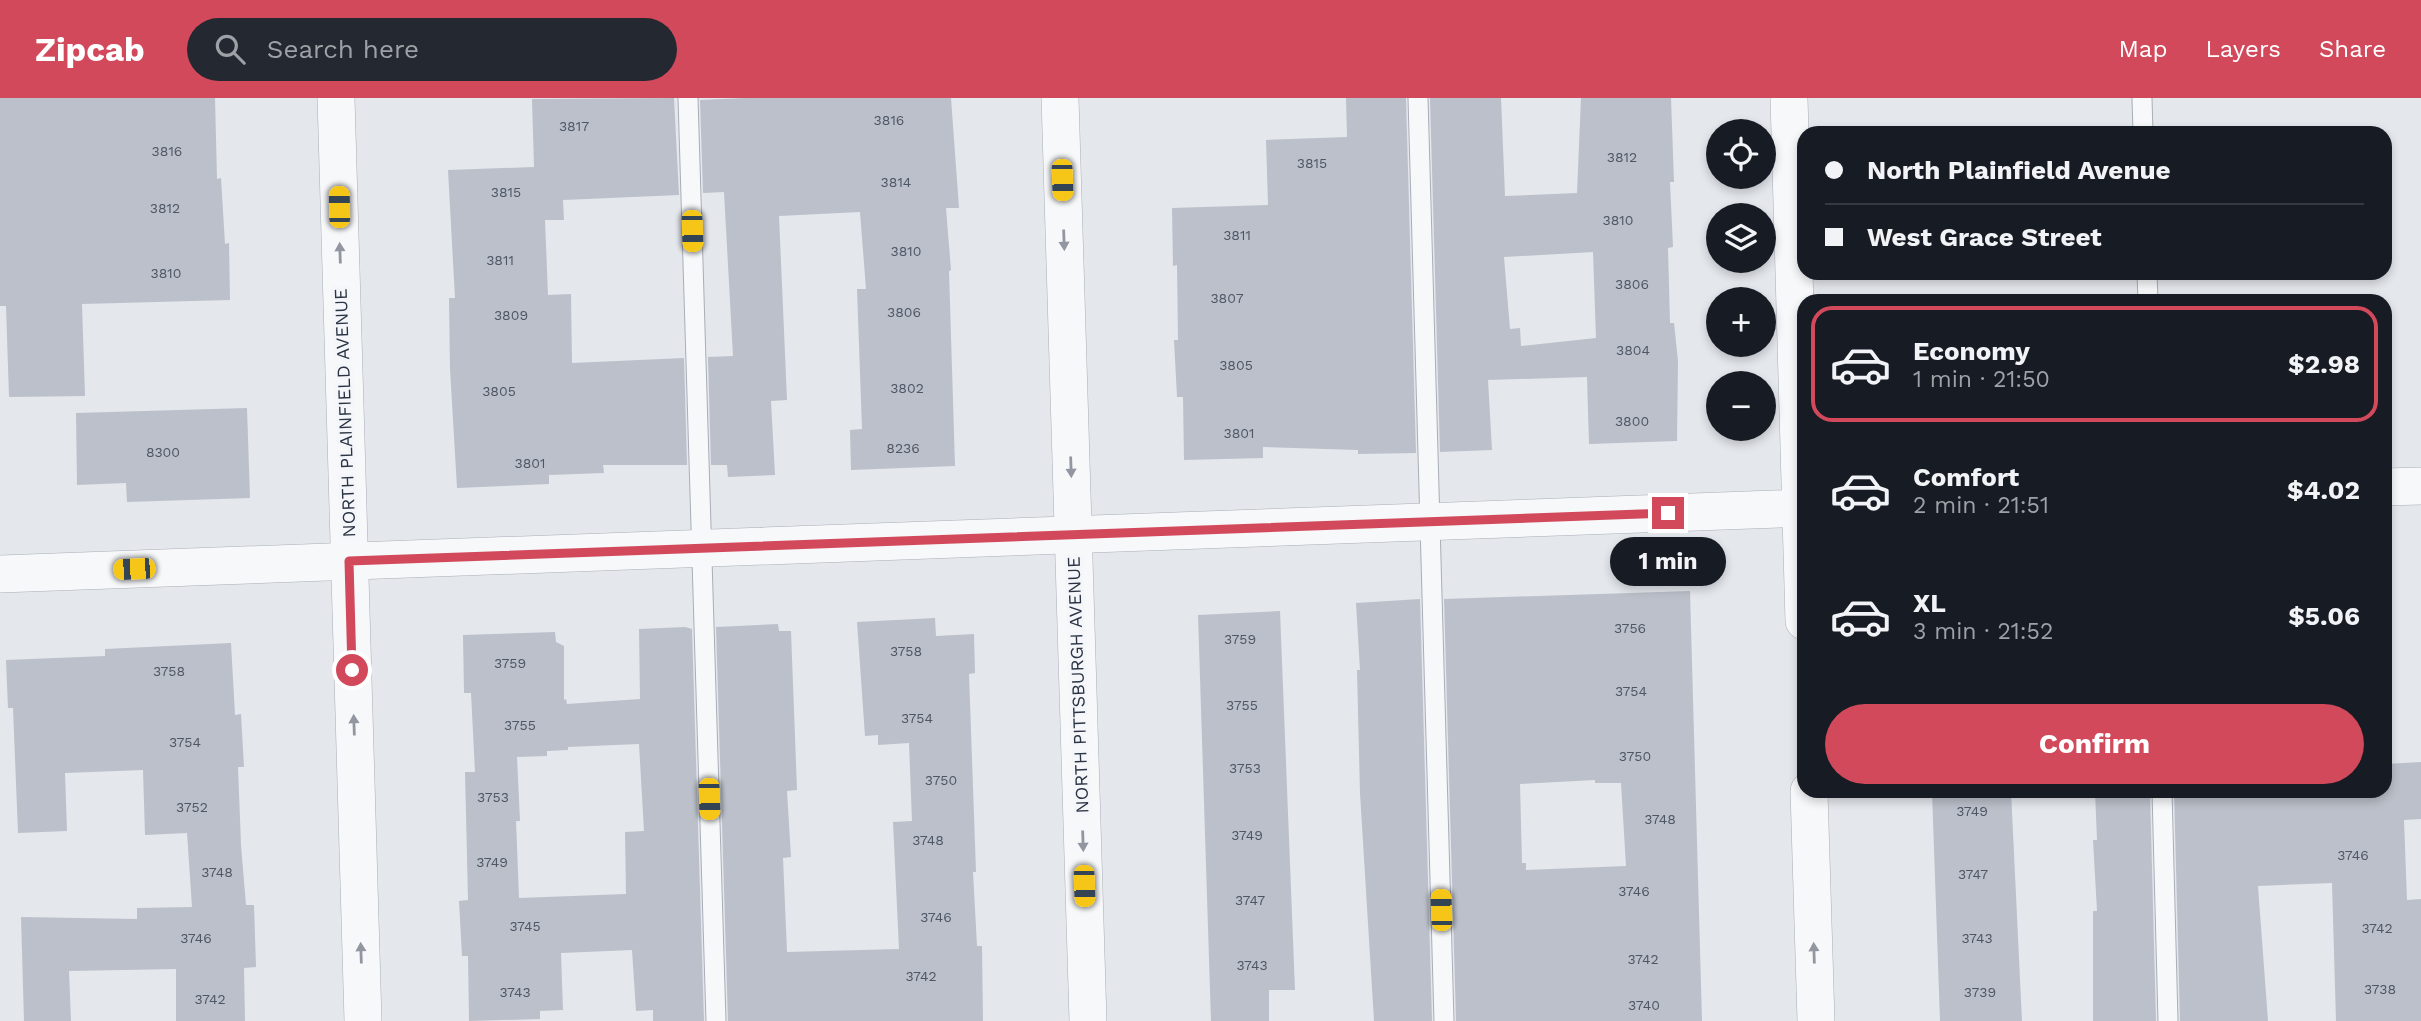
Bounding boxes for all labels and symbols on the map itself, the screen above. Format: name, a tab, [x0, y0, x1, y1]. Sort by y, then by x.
house number: 3816	[874, 112, 904, 128]
house number: 3817	[559, 118, 589, 134]
house number: 3816	[152, 143, 182, 159]
house number: 3812	[1607, 149, 1637, 165]
house number: 3815	[1297, 155, 1327, 171]
car	[1051, 159, 1074, 201]
house number: 3814	[881, 174, 911, 190]
house number: 3815	[491, 184, 521, 200]
car	[329, 186, 350, 228]
house number: 3812	[150, 200, 180, 216]
car	[681, 210, 704, 252]
house number: 3810	[1603, 212, 1633, 228]
house number: 3811	[1223, 227, 1251, 243]
one-way arrow	[1058, 229, 1070, 251]
one-way arrow	[335, 242, 346, 264]
house number: 3810	[891, 243, 921, 259]
house number: 3811	[486, 252, 514, 268]
house number: 3810	[151, 265, 181, 281]
house number: 3806	[1615, 276, 1649, 292]
street label: NORTH PLAINFIELD AVENUE	[330, 288, 359, 538]
house number: 3807	[1210, 290, 1244, 306]
house number: 3806	[887, 304, 921, 320]
house number: 3809	[494, 307, 528, 323]
house number: 3804	[1616, 342, 1650, 358]
house number: 3805	[1219, 357, 1253, 373]
house number: 3802	[890, 380, 924, 396]
house number: 3805	[482, 383, 516, 399]
house number: 3800	[1615, 413, 1649, 429]
house number: 3801	[1224, 425, 1254, 441]
house number: 8236	[886, 440, 920, 456]
house number: 8300	[146, 444, 180, 460]
house number: 3801	[515, 455, 545, 471]
one-way arrow	[1066, 456, 1077, 478]
route end	[1652, 497, 1684, 529]
callout: 1 min	[1610, 538, 1726, 586]
street label: NORTH PITTSBURGH AVENUE	[1063, 556, 1092, 814]
car	[113, 558, 156, 580]
house number: 3756	[1614, 620, 1646, 636]
house number: 3759	[1224, 631, 1256, 647]
house number: 3758	[890, 643, 922, 659]
route start	[336, 654, 368, 686]
house number: 3759	[494, 655, 526, 671]
house number: 3758	[153, 663, 185, 679]
house number: 3754	[1615, 683, 1647, 699]
house number: 3755	[1226, 697, 1258, 713]
house number: 3754	[901, 710, 933, 726]
one-way arrow	[348, 714, 360, 736]
house number: 3755	[504, 717, 536, 733]
house number: 3754	[169, 734, 201, 750]
house number: 3750	[1619, 748, 1651, 764]
house number: 3753	[1229, 760, 1261, 776]
house number: 3750	[925, 772, 957, 788]
car	[698, 778, 721, 820]
house number: 3753	[477, 789, 509, 805]
house number: 3752	[176, 799, 208, 815]
house number: 3749	[1956, 803, 1988, 819]
house number: 3748	[1644, 811, 1676, 827]
house number: 3749	[1231, 827, 1263, 843]
one-way arrow	[1077, 831, 1088, 853]
house number: 3748	[912, 832, 944, 848]
house number: 3746	[2337, 847, 2369, 863]
house number: 3749	[476, 854, 508, 870]
house number: 3748	[201, 864, 233, 880]
car	[1073, 865, 1096, 907]
house number: 3747	[1958, 866, 1988, 882]
house number: 3746	[1618, 883, 1650, 899]
car	[1430, 889, 1453, 931]
house number: 3747	[1235, 892, 1265, 908]
house number: 3746	[920, 909, 952, 925]
house number: 3745	[509, 918, 541, 934]
house number: 3742	[2361, 920, 2393, 936]
house number: 3746	[180, 930, 212, 946]
house number: 3743	[1961, 930, 1993, 946]
one-way arrow	[355, 942, 366, 964]
one-way arrow	[1808, 942, 1820, 964]
house number: 3742	[1627, 951, 1659, 967]
house number: 3743	[1236, 957, 1268, 973]
house number: 3742	[905, 968, 937, 984]
house number: 3738	[2364, 981, 2396, 997]
house number: 3743	[499, 984, 531, 1000]
house number: 3739	[1964, 984, 1996, 1000]
house number: 3742	[194, 991, 226, 1007]
house number: 3740	[1628, 997, 1660, 1013]

